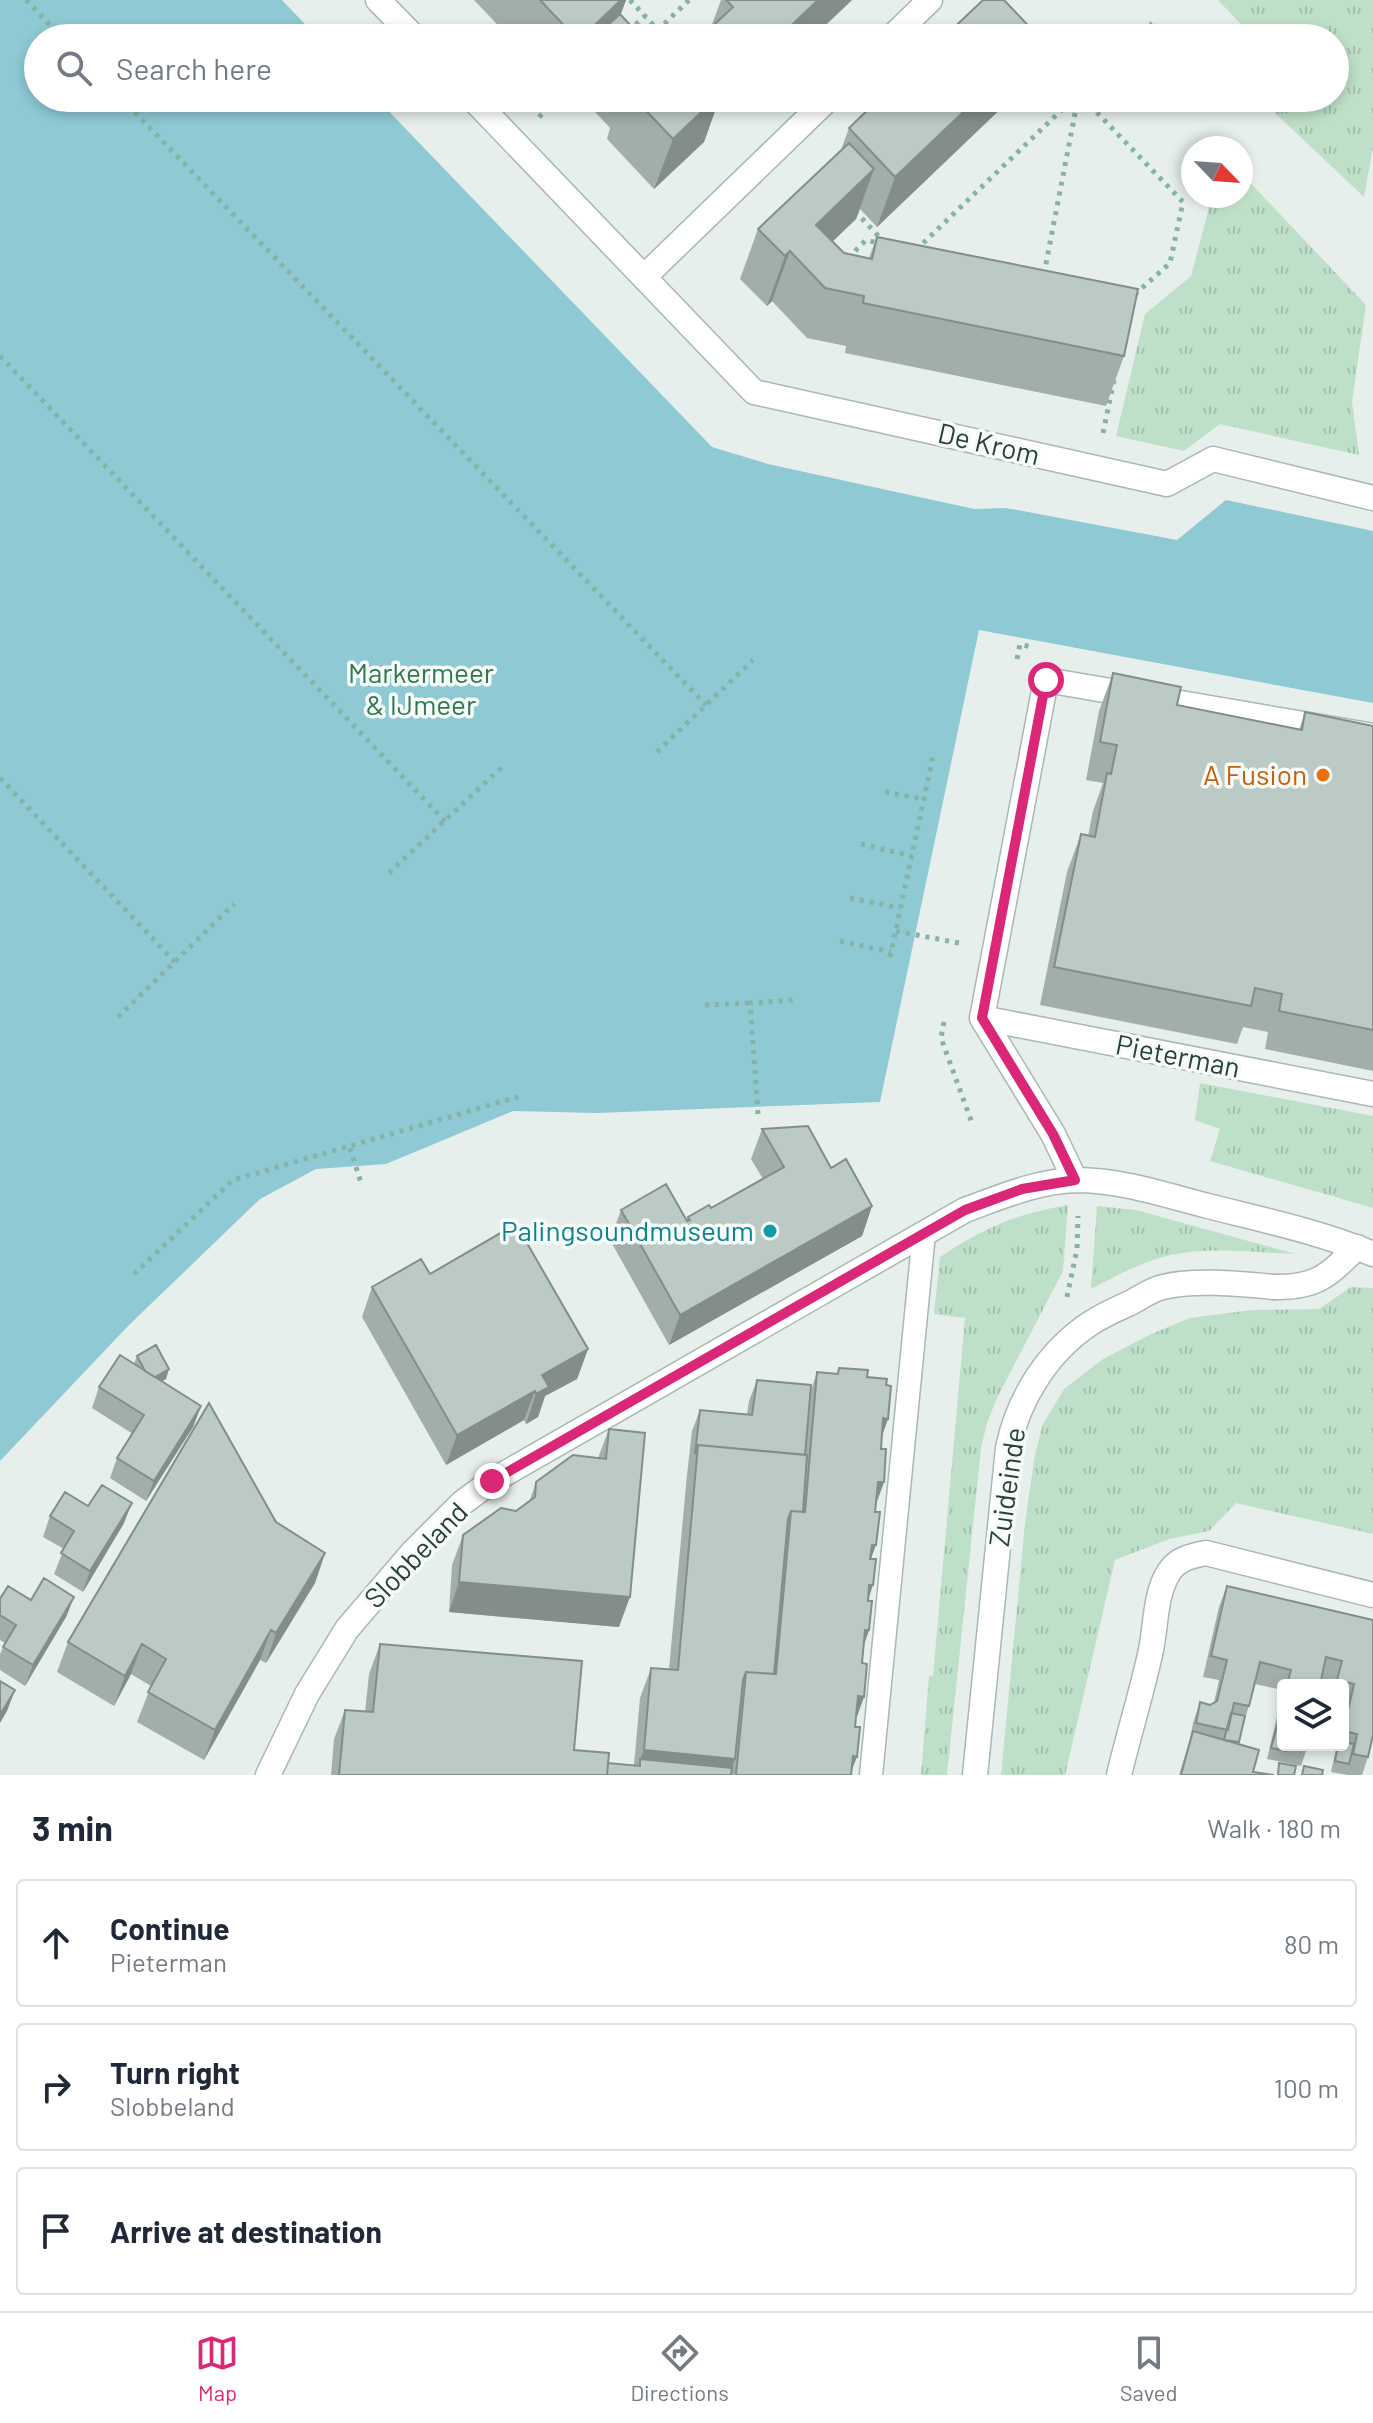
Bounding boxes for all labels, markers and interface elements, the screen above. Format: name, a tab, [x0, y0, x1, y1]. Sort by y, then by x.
search box	[24, 24, 1349, 112]
icon: search	[52, 46, 96, 90]
text: Search here	[116, 50, 272, 86]
north arrow	[1181, 136, 1253, 208]
street label: De Krom	[935, 415, 1043, 471]
park label: Markermeer & IJmeer	[348, 655, 494, 721]
route start	[1028, 662, 1064, 698]
place label: A Fusion	[1203, 757, 1307, 791]
marker: A Fusion	[1314, 766, 1332, 784]
street label: Pieterman	[1113, 1026, 1243, 1084]
place label: Palingsoundmuseum	[501, 1213, 754, 1247]
marker: Palingsoundmuseum	[761, 1222, 779, 1240]
street label: Zuideinde	[981, 1425, 1031, 1549]
route end	[474, 1463, 510, 1499]
street label: Slobbeland	[356, 1494, 474, 1614]
map controls	[1277, 1679, 1349, 1751]
button: layers	[1277, 1679, 1349, 1751]
text: 3 min	[32, 1807, 113, 1848]
text: Walk · 180 m	[1207, 1812, 1341, 1843]
text: Continue	[110, 1910, 230, 1946]
icon: ahead	[34, 1921, 78, 1965]
text: 80 m	[1284, 1928, 1339, 1959]
text: Pieterman	[110, 1946, 227, 1977]
text: Turn right	[110, 2054, 240, 2090]
icon: right	[34, 2065, 78, 2109]
text: 100 m	[1274, 2072, 1339, 2103]
text: Slobbeland	[110, 2090, 235, 2121]
icon: arrive	[34, 2209, 78, 2253]
text: Arrive at destination	[110, 2213, 382, 2249]
tab: Map	[195, 2331, 239, 2405]
tab: Directions	[630, 2331, 729, 2405]
tab: Saved	[1120, 2331, 1177, 2405]

